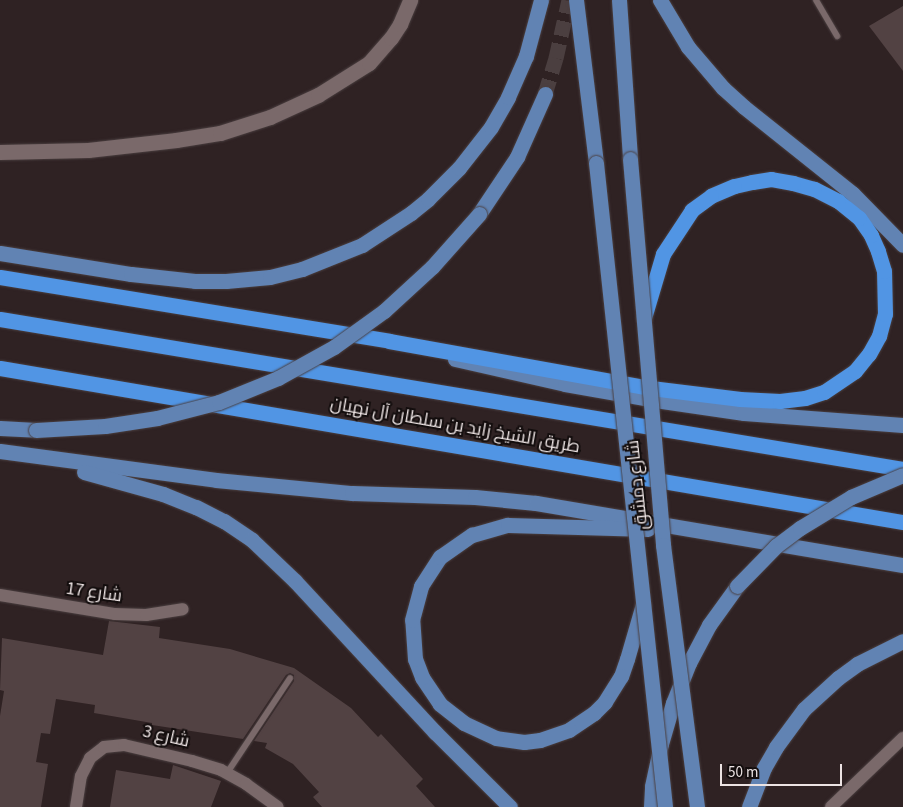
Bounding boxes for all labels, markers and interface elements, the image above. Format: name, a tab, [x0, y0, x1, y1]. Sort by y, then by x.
street label: طريق الشيخ زايد بن سلطان آل نهيان	[328, 393, 582, 459]
street label: شارع دمشق	[623, 439, 653, 531]
street label: شارع 17	[65, 578, 123, 608]
street label: شارع 3	[140, 721, 192, 753]
scale bar	[723, 754, 846, 786]
text: 50 m	[728, 762, 758, 783]

